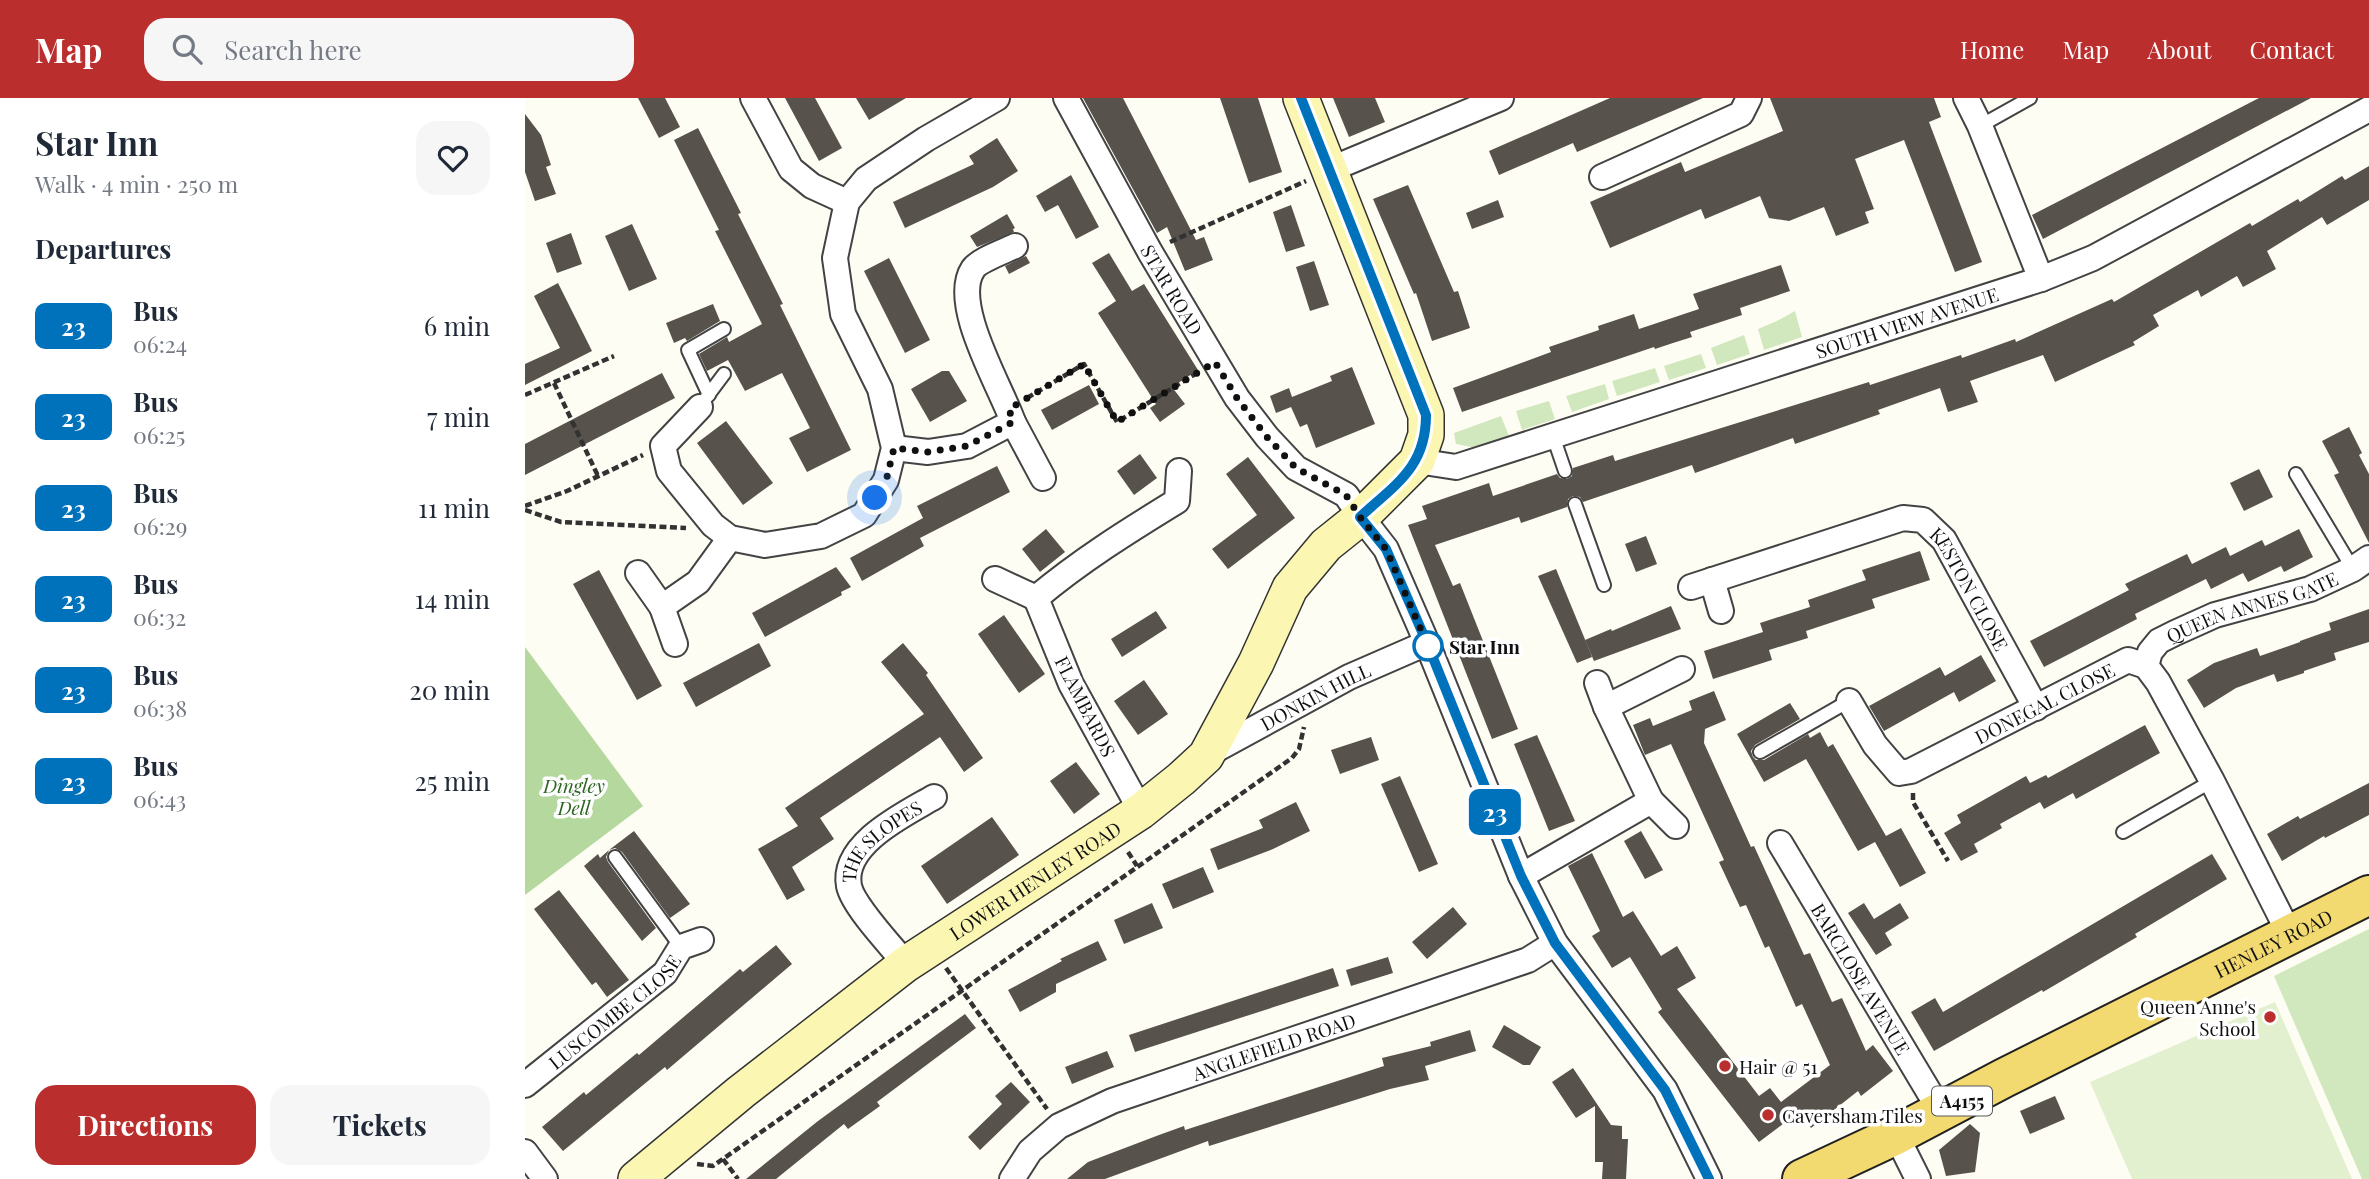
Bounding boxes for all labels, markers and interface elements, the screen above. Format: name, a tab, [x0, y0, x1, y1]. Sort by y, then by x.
search box	[144, 18, 634, 81]
text: Map	[35, 27, 102, 71]
icon: search	[168, 30, 206, 68]
text: Search here	[224, 32, 362, 67]
text: Home	[1960, 33, 2024, 65]
text: Map	[2062, 33, 2109, 65]
text: About	[2147, 33, 2211, 65]
text: Contact	[2249, 33, 2334, 65]
text: Star Inn	[35, 120, 158, 164]
button: heart	[416, 121, 490, 195]
text: Walk · 4 min · 250 m	[35, 168, 238, 199]
text: Departures	[35, 231, 171, 266]
street label: STAR ROAD	[1135, 240, 1209, 339]
street label: SOUTH VIEW AVENUE	[1812, 281, 2002, 364]
text: Bus	[133, 293, 178, 328]
text: 6 min	[424, 308, 490, 343]
text: 23	[61, 310, 86, 342]
text: 06:24	[133, 328, 187, 359]
text: Bus	[133, 384, 178, 419]
text: 7 min	[427, 399, 490, 434]
text: 23	[61, 401, 86, 433]
text: 06:25	[133, 419, 185, 450]
text: Bus	[133, 475, 178, 510]
your location	[857, 480, 892, 515]
text: 11 min	[418, 490, 490, 525]
text: 23	[61, 492, 86, 524]
text: 06:29	[133, 510, 188, 541]
street label: KESTON CLOSE	[1925, 521, 2015, 655]
street label: QUEEN ANNES GATE	[2161, 565, 2342, 649]
text: Bus	[133, 566, 178, 601]
text: 14 min	[415, 581, 490, 616]
text: 23	[61, 583, 86, 615]
text: 06:32	[133, 601, 186, 632]
marker: Star Inn	[1413, 631, 1443, 661]
place label: Star Inn	[1449, 633, 1520, 659]
street label: FLAMBARDS	[1050, 651, 1122, 761]
street label: DONKIN HILL	[1255, 656, 1374, 736]
street label: DONEGAL CLOSE	[1970, 656, 2119, 749]
text: Bus	[133, 657, 178, 692]
text: 20 min	[409, 672, 490, 707]
text: 23	[61, 674, 86, 706]
text: 06:38	[133, 692, 187, 723]
text: Bus	[133, 748, 178, 783]
text: 25 min	[414, 763, 490, 798]
text: 23	[61, 765, 86, 797]
park label: Dingley Dell	[542, 772, 605, 820]
text: 06:43	[133, 783, 186, 814]
line badge: 23	[1464, 789, 1527, 835]
street label: THE SLOPES	[835, 794, 926, 883]
text: 23	[1483, 796, 1507, 828]
street label: LOWER HENLEY ROAD	[944, 815, 1126, 945]
street label: BARCLOSE AVENUE	[1806, 898, 1917, 1059]
street label: HENLEY ROAD	[2210, 903, 2337, 984]
street label: LUSCOMBE CLOSE	[543, 949, 686, 1075]
place label: Queen Anne's School	[2140, 993, 2257, 1041]
street label: ANGLEFIELD ROAD	[1188, 1006, 1359, 1086]
marker: Queen Anne's School	[2262, 1009, 2278, 1025]
place label: Hair @ 51	[1739, 1053, 1817, 1079]
marker: Hair @ 51	[1717, 1058, 1733, 1074]
button: Directions	[35, 1085, 256, 1165]
button: Tickets	[270, 1085, 490, 1165]
road number: A4155	[1932, 1086, 1992, 1116]
place label: Caversham Tiles	[1782, 1102, 1923, 1128]
marker: Caversham Tiles	[1760, 1107, 1776, 1123]

